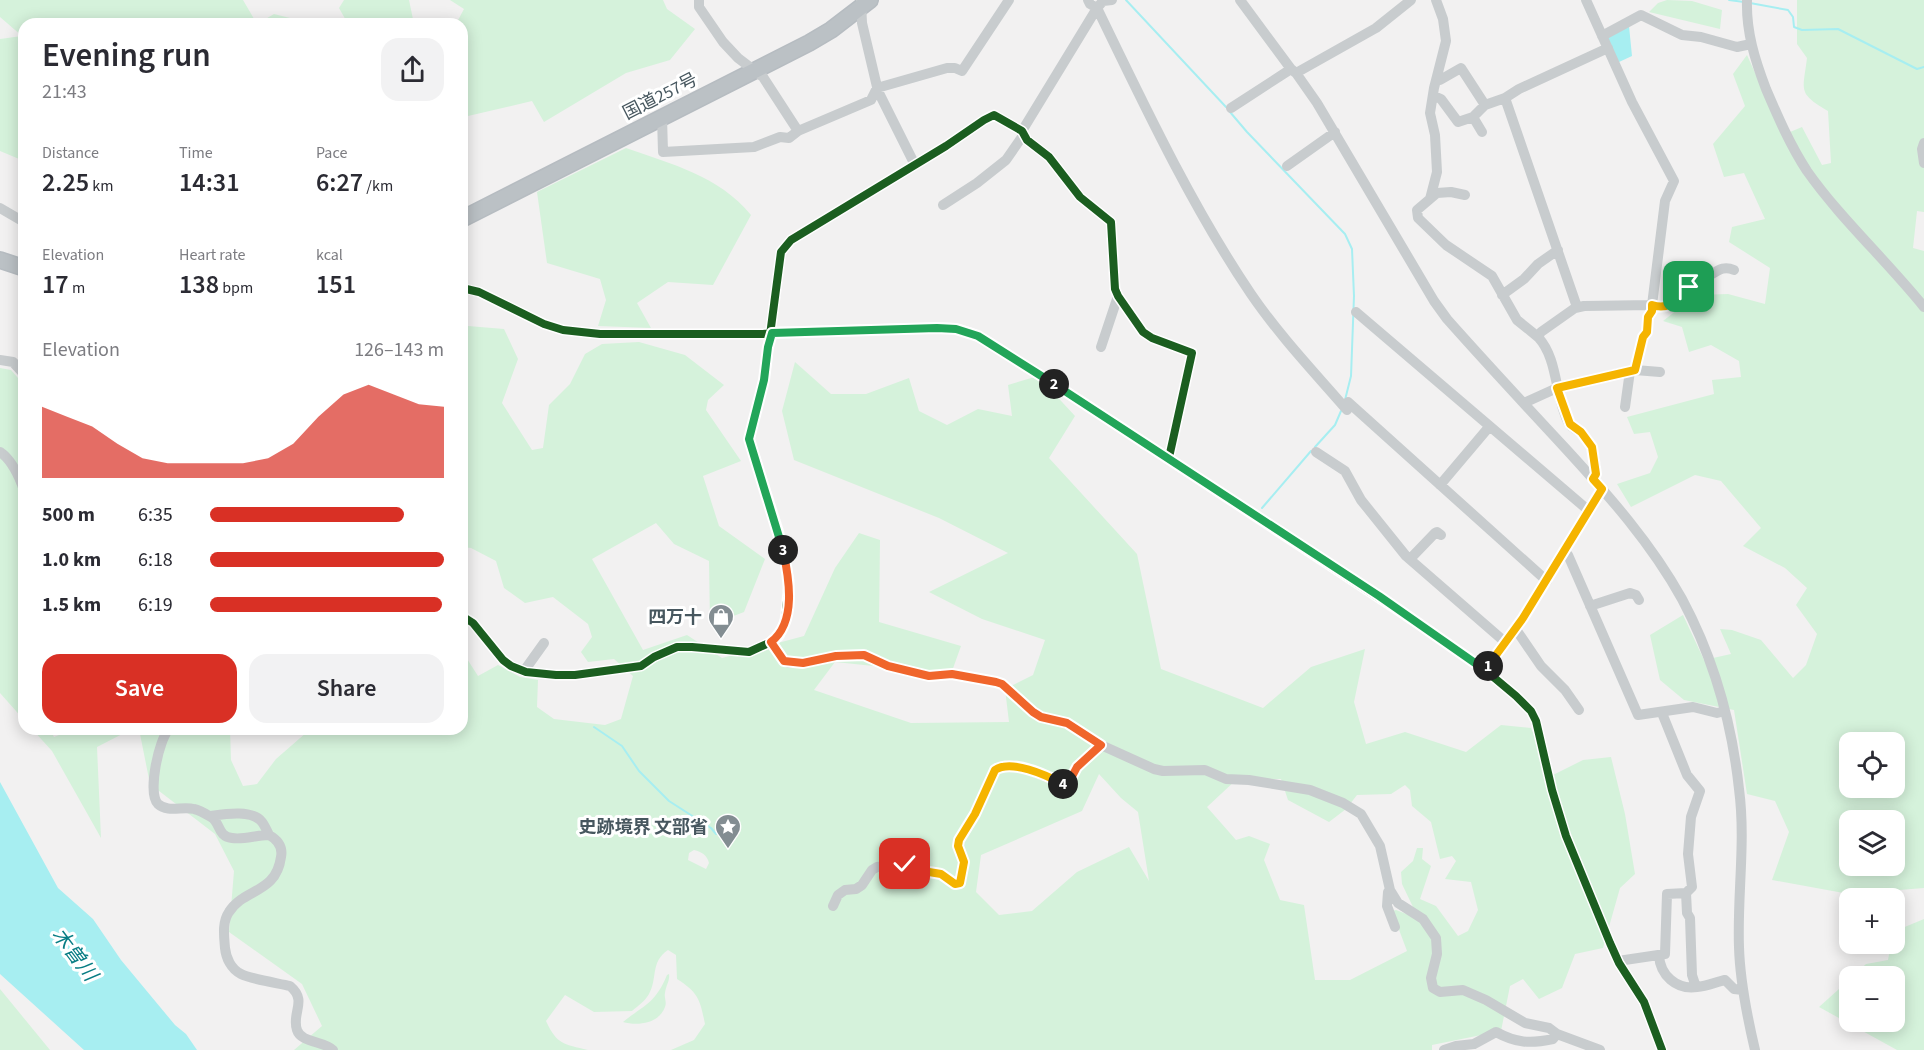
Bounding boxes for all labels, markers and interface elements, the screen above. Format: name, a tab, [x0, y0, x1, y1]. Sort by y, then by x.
text: Evening run	[42, 32, 211, 79]
button: share	[381, 38, 444, 101]
street label: 国道257号	[619, 67, 702, 126]
text: 21:43	[42, 78, 87, 106]
text: Distance	[42, 142, 99, 164]
text: Time	[179, 142, 213, 164]
text: Pace	[316, 142, 347, 164]
text: 2.25	[42, 164, 89, 201]
text: 14:31	[179, 164, 240, 201]
text: 6:27	[316, 164, 363, 201]
text: km	[89, 175, 114, 197]
text: /km	[363, 175, 393, 197]
text: Elevation	[42, 244, 104, 266]
text: Heart rate	[179, 244, 246, 266]
text: kcal	[316, 244, 343, 266]
pin	[1663, 261, 1714, 312]
text: 17	[42, 266, 69, 303]
text: 138	[179, 266, 219, 303]
text: 151	[316, 266, 356, 303]
icon: arrive	[1672, 270, 1705, 303]
text: m	[69, 277, 85, 299]
text: bpm	[219, 277, 253, 299]
text: Elevation	[42, 336, 120, 364]
text: 126–143 m	[354, 336, 444, 364]
pin: 2	[1039, 369, 1069, 399]
text: 2	[1050, 373, 1058, 395]
text: 500 m	[42, 501, 95, 529]
text: 6:35	[138, 501, 173, 529]
pin: 3	[768, 535, 798, 565]
text: 3	[779, 539, 787, 561]
text: 1.0 km	[42, 546, 101, 574]
text: 6:18	[138, 546, 173, 574]
text: 1.5 km	[42, 591, 101, 619]
text: 6:19	[138, 591, 173, 619]
shop icon: 四万十	[706, 602, 736, 640]
place label: 四万十	[648, 605, 702, 630]
pin: 1	[1473, 651, 1503, 681]
button: Save	[42, 654, 237, 723]
button: Share	[249, 654, 444, 723]
text: 1	[1484, 655, 1492, 677]
map controls	[1839, 732, 1905, 1032]
button: locate	[1839, 732, 1905, 798]
pin: 4	[1048, 769, 1078, 799]
text: 4	[1059, 773, 1067, 795]
button: layers	[1839, 810, 1905, 876]
place icon: 史跡境界 文部省	[713, 812, 743, 850]
place label: 史跡境界 文部省	[578, 815, 708, 840]
pin	[879, 838, 930, 889]
icon: check	[888, 847, 921, 880]
button: +	[1839, 888, 1905, 954]
water label: 木曽川	[45, 922, 105, 989]
button: −	[1839, 966, 1905, 1032]

